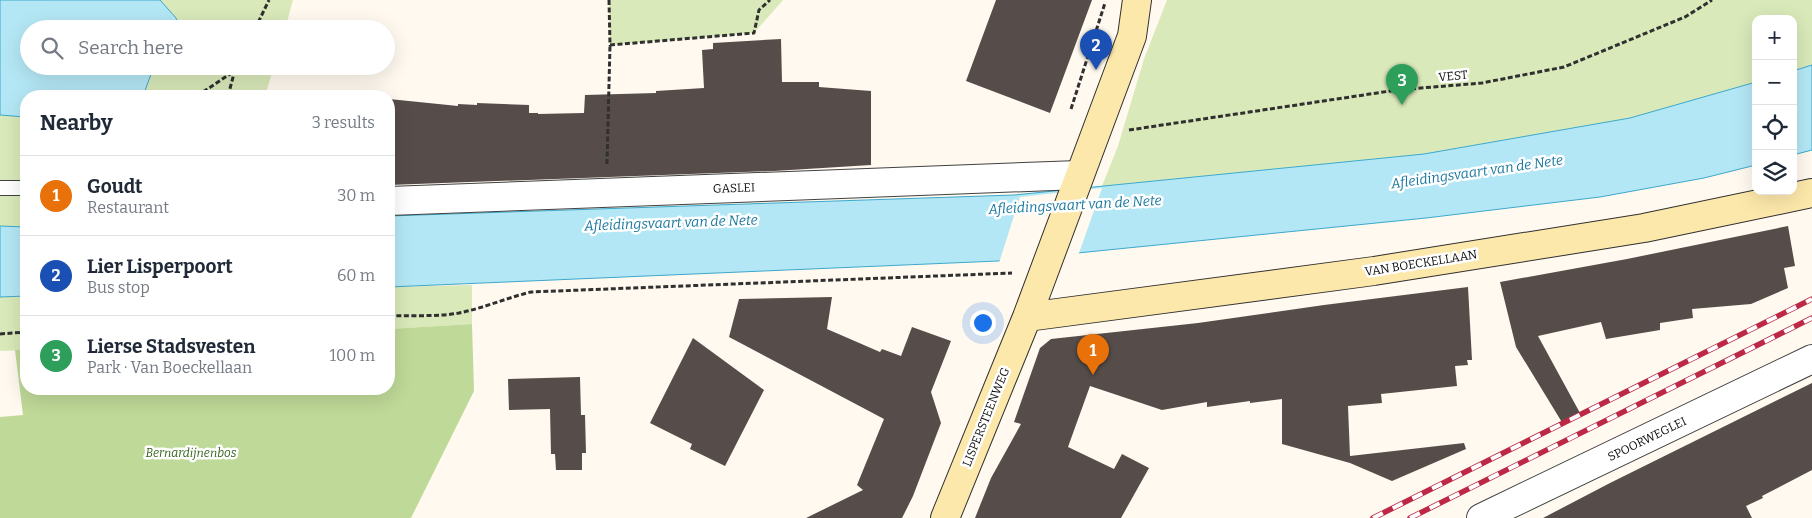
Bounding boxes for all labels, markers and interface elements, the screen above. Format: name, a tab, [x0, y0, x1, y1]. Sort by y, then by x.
map controls	[1752, 15, 1797, 195]
button: +	[1752, 15, 1797, 60]
search box	[20, 20, 395, 75]
pin: 2	[1080, 29, 1112, 70]
icon: search	[38, 34, 66, 62]
text: Search here	[78, 36, 183, 59]
button: −	[1752, 60, 1797, 105]
pin: 3	[1386, 64, 1418, 105]
street label: VEST	[1438, 68, 1468, 84]
button: locate	[1752, 105, 1797, 150]
text: Nearby	[40, 110, 113, 136]
text: 3 results	[312, 113, 375, 132]
button: layers	[1752, 150, 1797, 195]
water label: Afleidingsvaart van de Nete	[1389, 152, 1564, 193]
text: Goudt	[87, 175, 143, 198]
street label: GASLEI	[713, 180, 755, 196]
text: 1	[53, 186, 59, 205]
text: 30 m	[337, 186, 375, 205]
water label: Afleidingsvaart van de Nete	[987, 192, 1162, 218]
text: Restaurant	[87, 198, 169, 217]
water label: Afleidingsvaart van de Nete	[583, 211, 758, 235]
street label: VAN BOECKELLAAN	[1364, 247, 1479, 279]
text: Lier Lisperpoort	[87, 255, 233, 278]
text: 2	[51, 266, 61, 285]
text: 60 m	[337, 266, 375, 285]
text: Bus stop	[87, 278, 150, 297]
your location	[970, 310, 996, 336]
pin: 1	[1077, 334, 1109, 375]
text: Lierse Stadsvesten	[87, 335, 255, 358]
text: 3	[51, 346, 61, 365]
text: 100 m	[330, 346, 375, 365]
text: Park · Van Boeckellaan	[87, 358, 252, 377]
street label: LISPERSTEENWEG	[960, 365, 1012, 469]
street label: SPOORWEGLEI	[1605, 414, 1689, 464]
park label: Bernardijnenbos	[145, 446, 237, 460]

